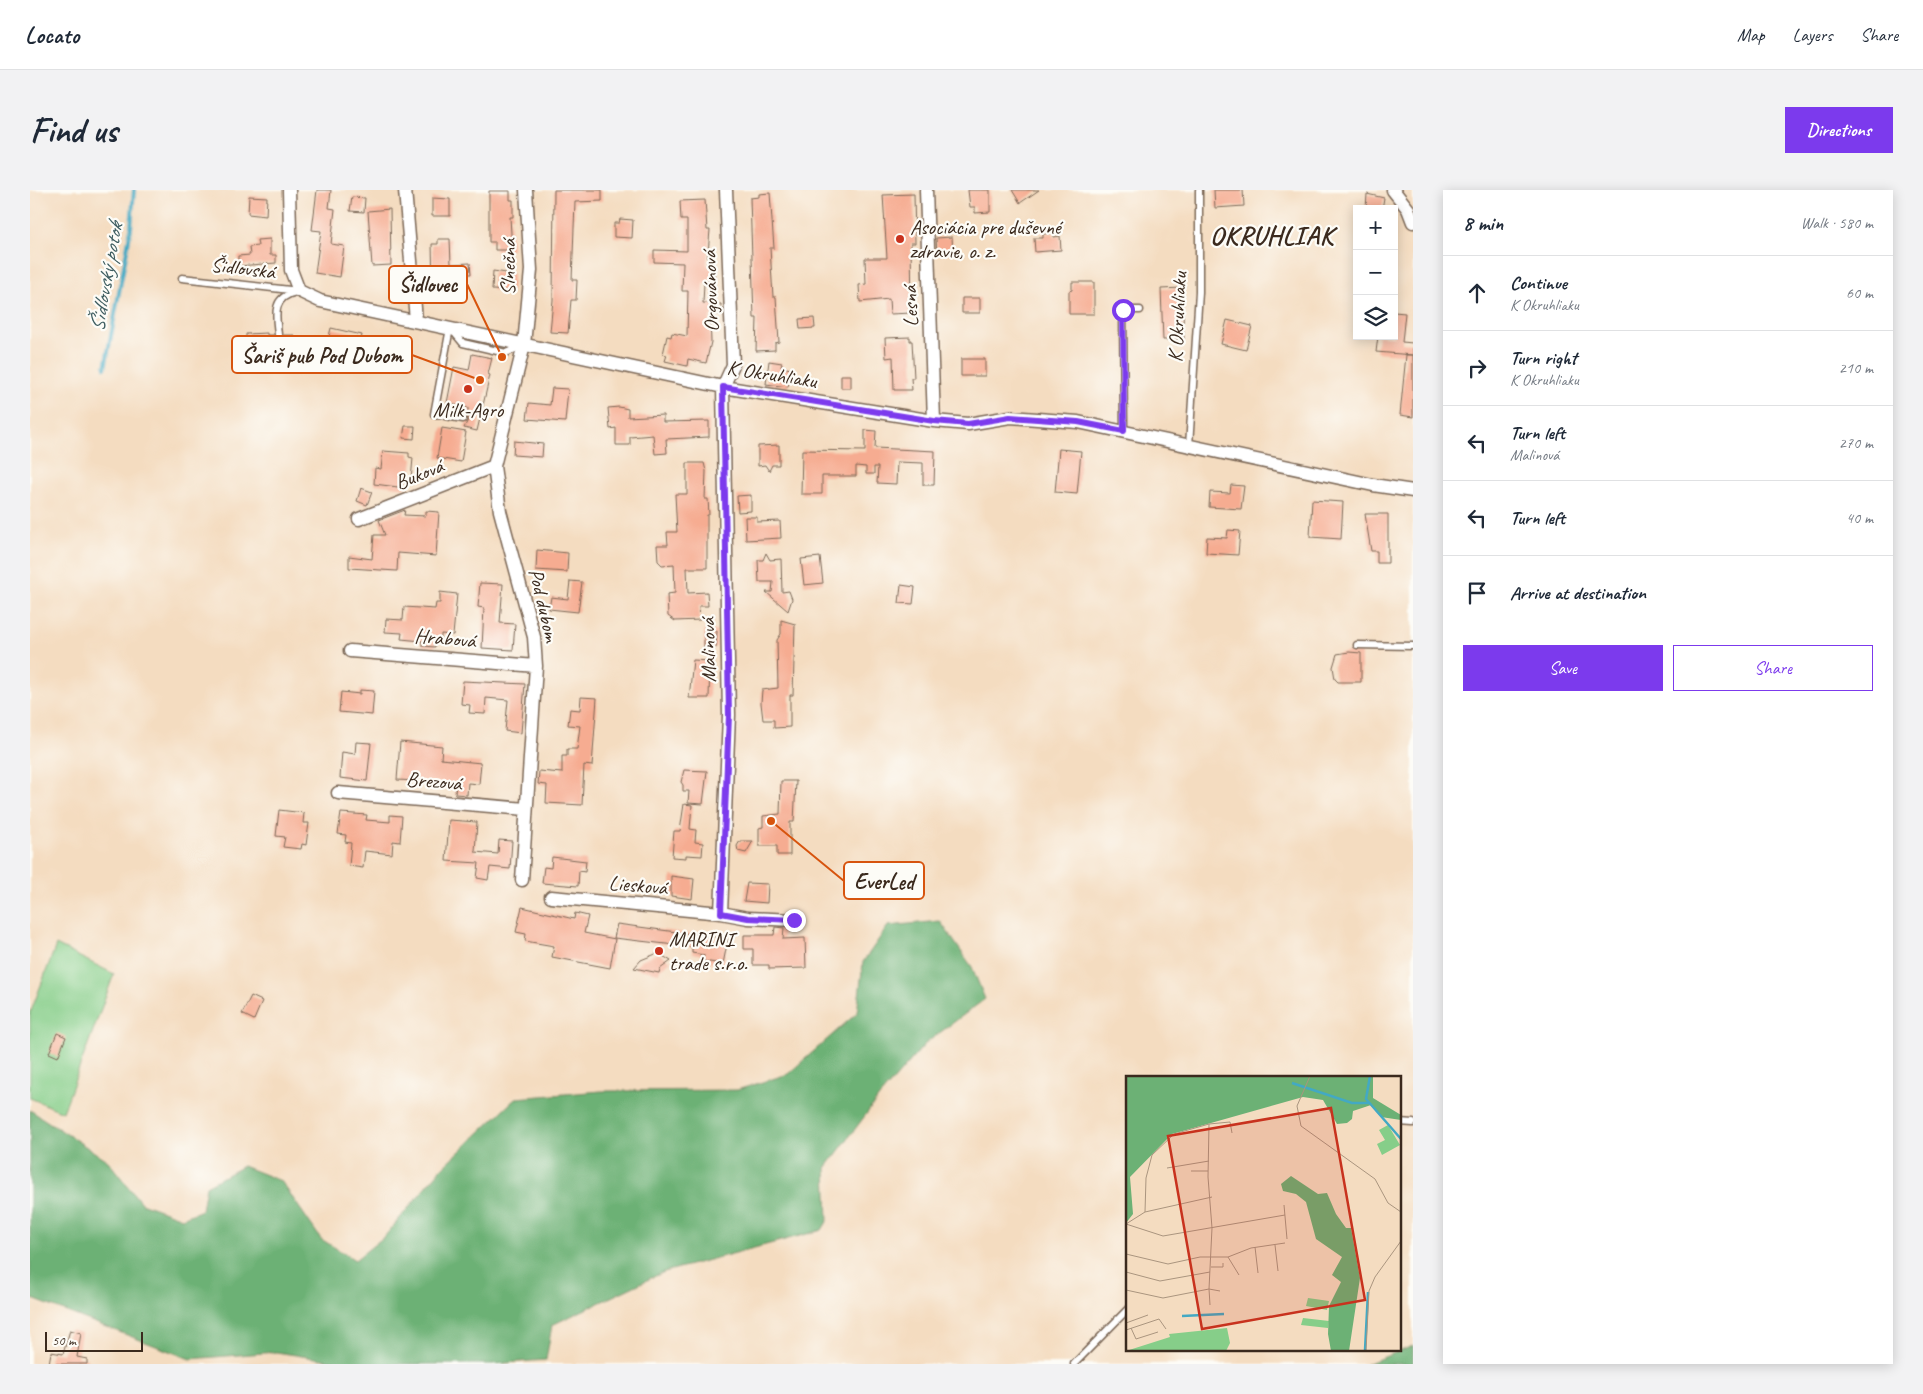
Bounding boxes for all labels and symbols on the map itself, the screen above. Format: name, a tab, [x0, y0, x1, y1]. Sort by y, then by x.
place label: Asociácia pre duševné zdravie, o. z.	[910, 214, 1064, 264]
water label: Šidlovský potok	[83, 217, 130, 334]
district label: OKRUHLIAK	[1210, 219, 1339, 252]
marker: Asociácia pre duševné zdravie, o. z.	[894, 233, 906, 245]
street label: Slnečná	[495, 237, 522, 295]
street label: Orgovánová	[696, 248, 724, 332]
street label: Šidlovská	[209, 251, 278, 285]
callout: Šidlovec	[389, 266, 467, 303]
street label: K Okruhliaku	[1162, 270, 1192, 363]
text: Šidlovec	[399, 271, 458, 299]
street label: Lesná	[896, 283, 924, 327]
route start	[1112, 299, 1135, 322]
callout: Šariš pub Pod Dubom	[232, 336, 412, 373]
text: Šariš pub Pod Dubom	[242, 342, 404, 370]
street label: K Okruhliaku	[725, 354, 820, 394]
marker: Milk-Agro	[462, 383, 474, 395]
place label: Milk-Agro	[433, 397, 505, 423]
street label: Buková	[391, 452, 449, 495]
street label: Pod dubom	[523, 566, 566, 646]
street label: Malinová	[694, 616, 722, 683]
street label: Hrabová	[413, 622, 478, 654]
street label: Brezová	[405, 766, 465, 797]
callout: EverLed	[844, 862, 924, 899]
text: EverLed	[854, 868, 918, 896]
street label: Liesková	[608, 870, 670, 901]
route end	[783, 909, 806, 932]
place label: MARINI trade s.r.o.	[669, 926, 748, 976]
marker: MARINI trade s.r.o.	[653, 945, 665, 957]
inset map	[1126, 1076, 1400, 1352]
scale bar	[45, 1329, 142, 1352]

